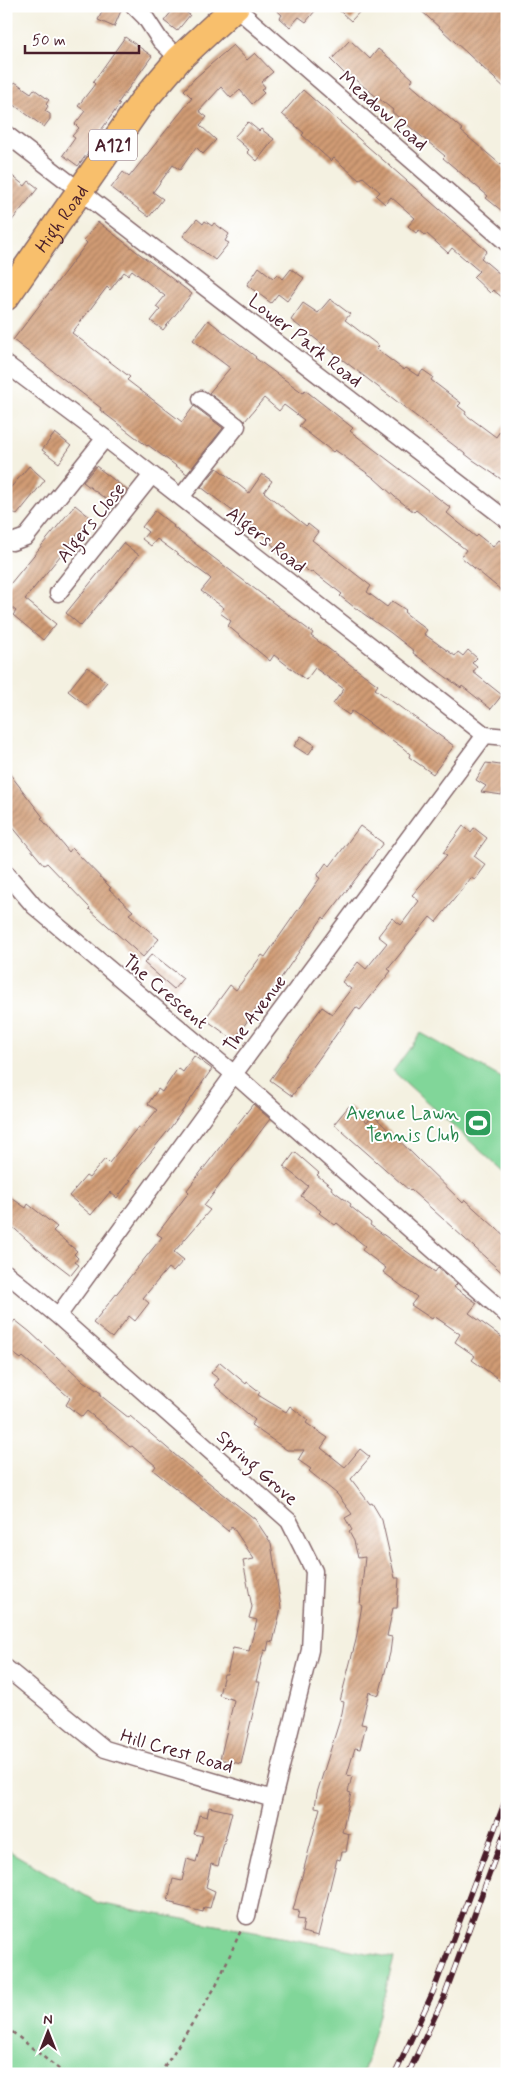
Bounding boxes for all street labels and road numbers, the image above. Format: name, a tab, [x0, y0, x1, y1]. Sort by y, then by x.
street label: Meadow Road	[333, 65, 433, 157]
road number: A121	[89, 130, 137, 160]
street label: High Road	[30, 180, 95, 258]
street label: Lower Park Road	[243, 289, 367, 394]
street label: Algers Close	[51, 478, 133, 570]
street label: Algers Road	[219, 501, 311, 582]
street label: The Crescent	[117, 949, 213, 1035]
street label: The Avenue	[218, 970, 293, 1058]
street label: Spring Grove	[209, 1425, 303, 1514]
street label: Hill Crest Road	[117, 1723, 236, 1779]

